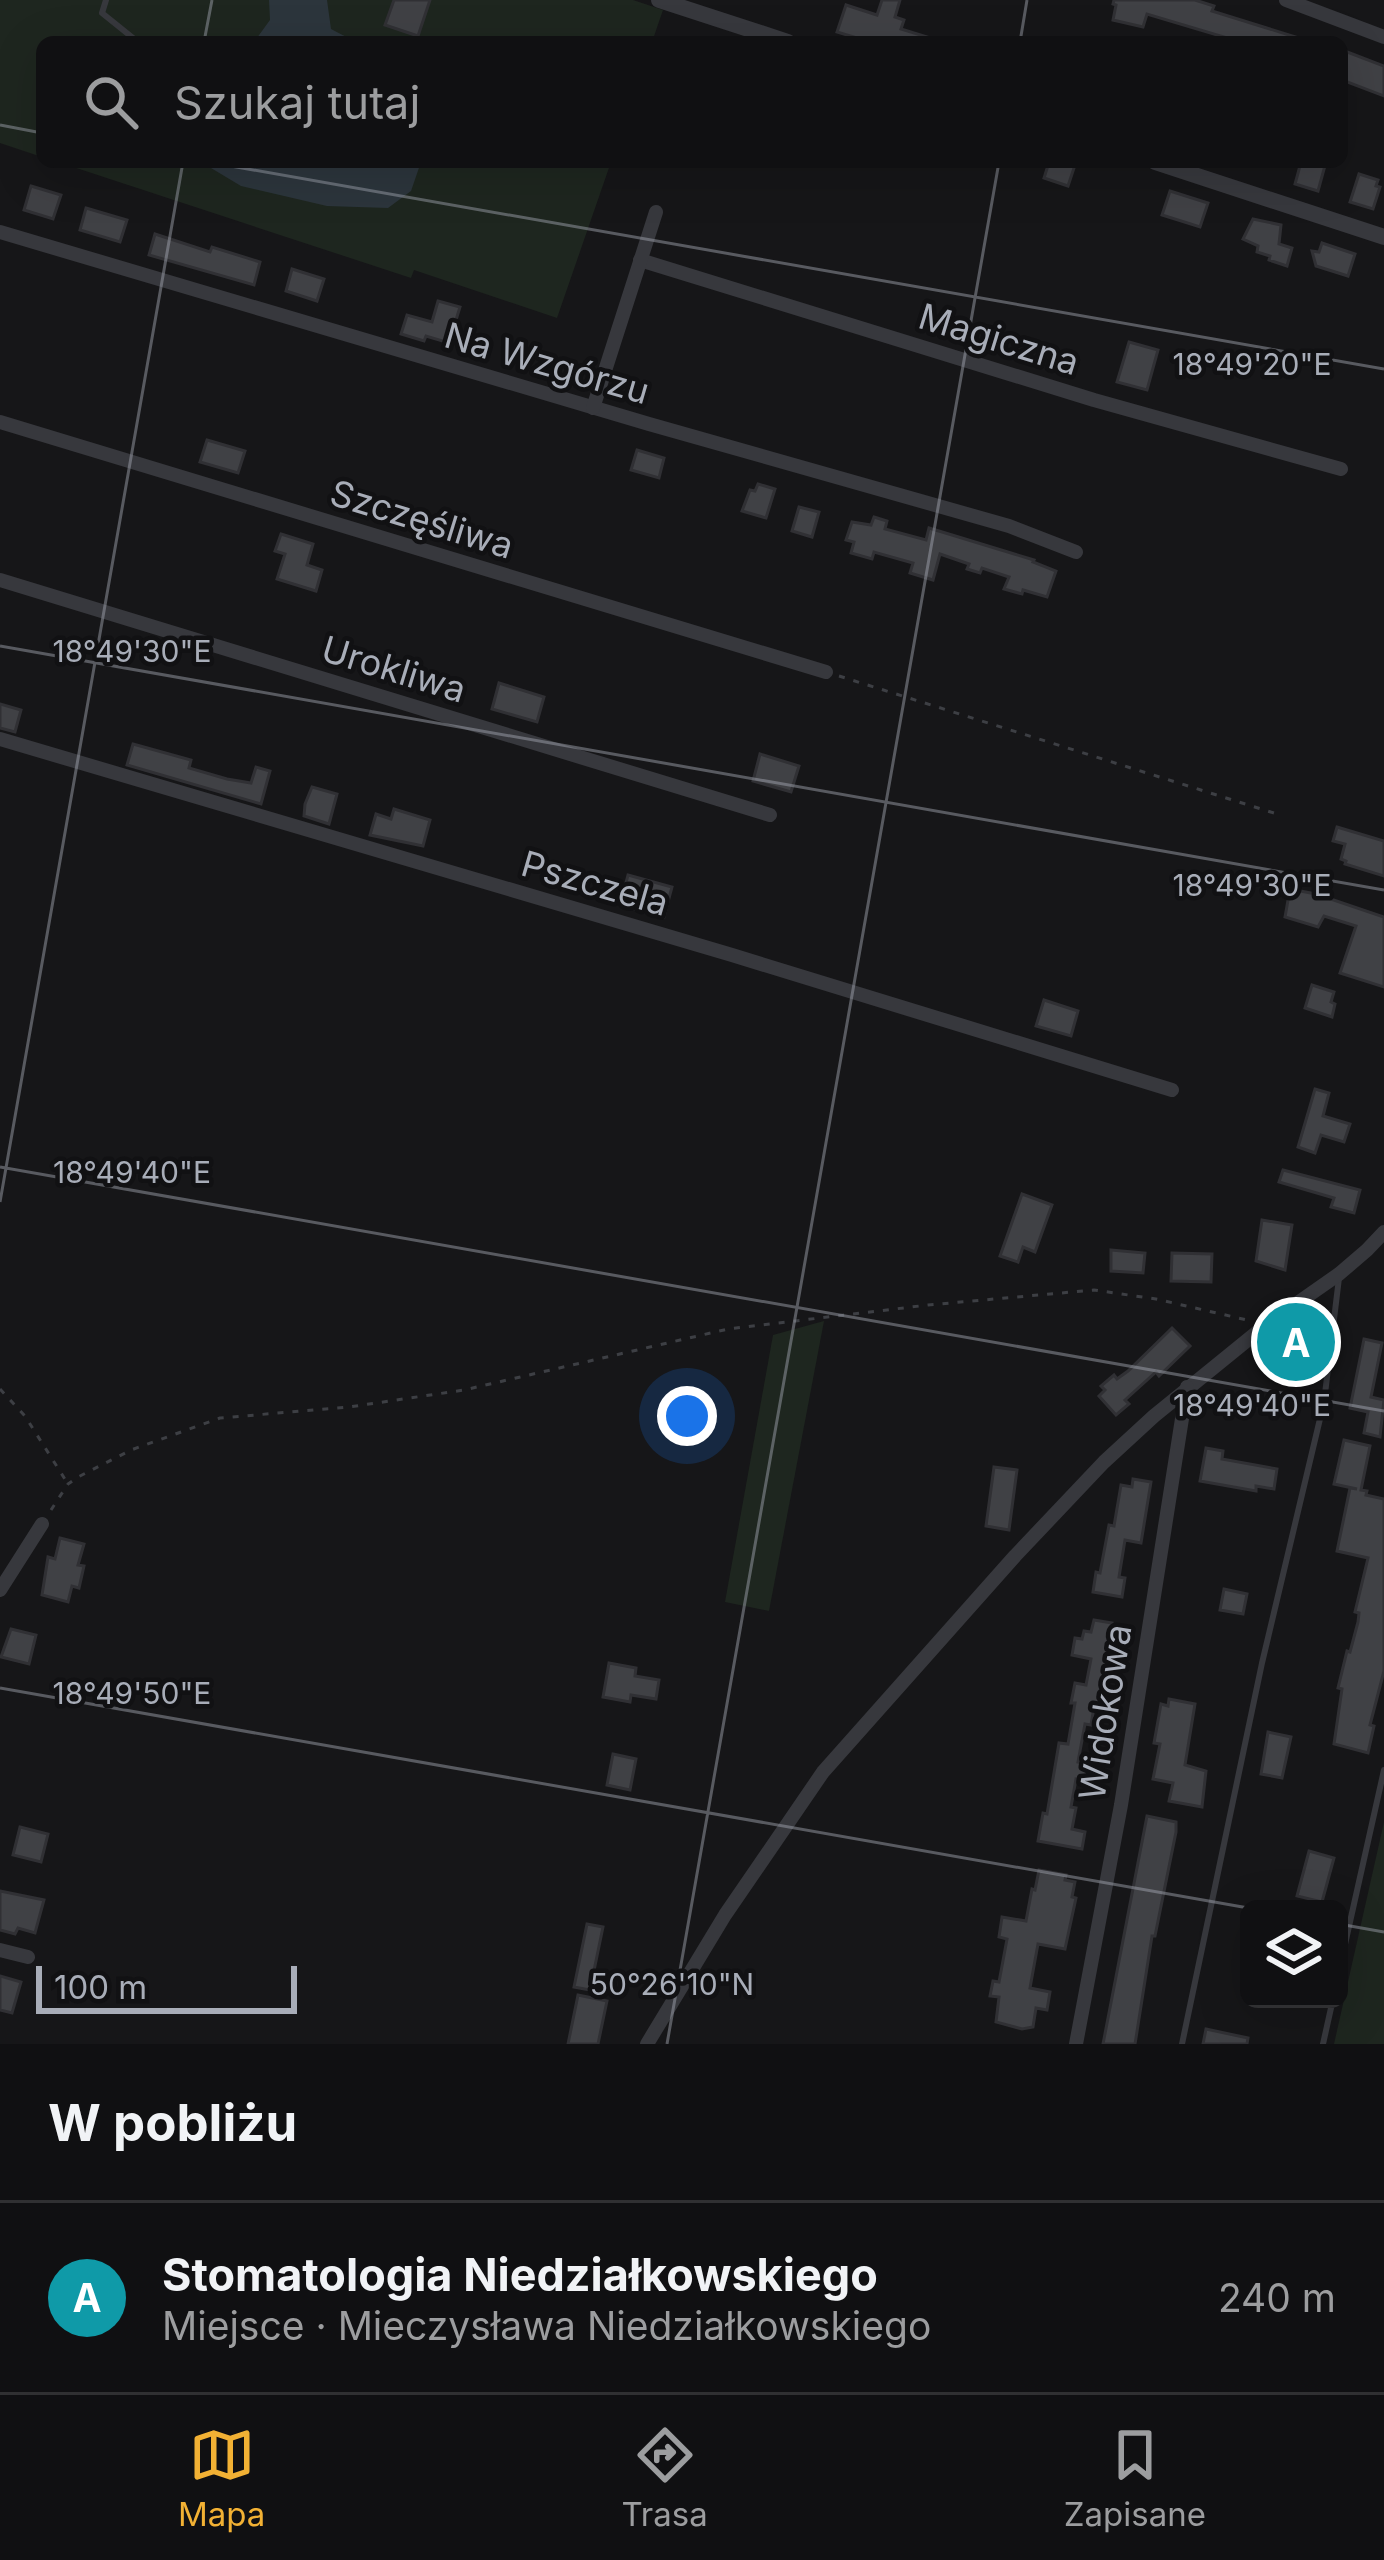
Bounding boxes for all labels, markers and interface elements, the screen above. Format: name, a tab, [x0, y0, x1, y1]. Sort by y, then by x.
search box	[36, 36, 1348, 168]
icon: search	[78, 69, 144, 135]
text: Szukaj tutaj	[174, 75, 420, 130]
street label: Magiczna	[914, 294, 1084, 384]
street label: Na Wzgórzu	[440, 313, 654, 413]
text: 18°49'20"E	[1173, 346, 1331, 382]
street label: Szczęśliwa	[325, 470, 519, 568]
street label: Urokliwa	[317, 626, 471, 712]
text: 18°49'30"E	[52, 633, 212, 669]
street label: Pszczela	[517, 841, 673, 925]
text: 18°49'30"E	[1172, 867, 1332, 903]
text: 18°49'40"E	[53, 1154, 211, 1190]
pin: A	[1257, 1297, 1335, 1387]
your location	[657, 1386, 717, 1446]
text: 18°49'40"E	[1173, 1387, 1331, 1423]
street label: Widokowa	[1069, 1621, 1141, 1803]
text: 18°49'50"E	[53, 1675, 211, 1711]
map controls	[1240, 1900, 1348, 2008]
button: layers	[1240, 1900, 1348, 2008]
scale bar	[36, 1960, 297, 2013]
text: 50°26'10"N	[590, 1966, 754, 2002]
text: 100 m	[54, 1967, 147, 2007]
text: W pobliżu	[48, 2092, 297, 2153]
text: Stomatologia Niedziałkowskiego	[162, 2247, 878, 2302]
text: A	[72, 2274, 102, 2321]
text: 240 m	[1218, 2274, 1336, 2321]
text: Miejsce · Mieczysława Niedziałkowskiego	[162, 2302, 931, 2349]
tab: Mapa	[178, 2422, 265, 2534]
tab: Trasa	[621, 2422, 708, 2534]
tab: Zapisane	[1064, 2422, 1206, 2534]

